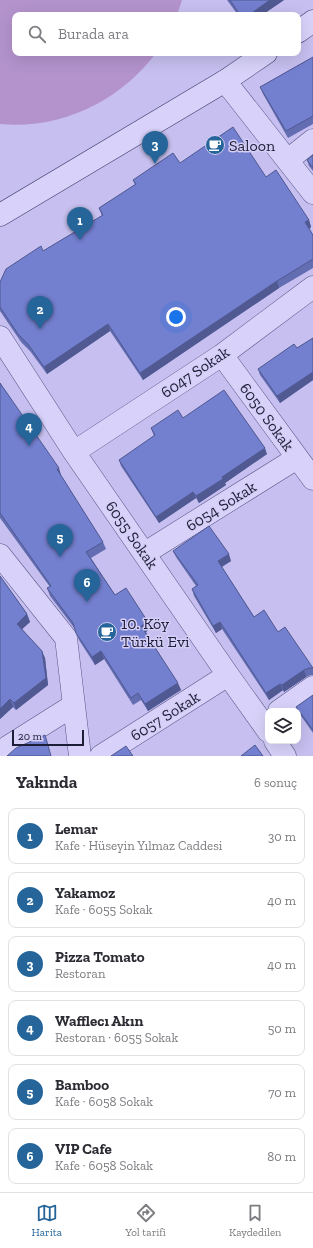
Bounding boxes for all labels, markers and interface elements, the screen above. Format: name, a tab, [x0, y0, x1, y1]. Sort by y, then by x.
search box	[12, 12, 301, 56]
icon: search	[26, 23, 48, 45]
text: Burada ara	[58, 25, 129, 43]
pin: 3	[142, 131, 168, 164]
cafe icon: Saloon	[204, 134, 226, 156]
place label: Saloon	[229, 136, 276, 155]
pin: 1	[67, 207, 93, 240]
pin: 2	[27, 296, 53, 329]
your location	[166, 307, 186, 327]
street label: 6047 Sokak	[157, 342, 233, 402]
street label: 6050 Sokak	[236, 379, 299, 455]
pin: 4	[16, 413, 42, 446]
street label: 6054 Sokak	[182, 477, 260, 535]
street label: 6055 Sokak	[102, 497, 163, 573]
pin: 5	[47, 524, 73, 557]
pin: 6	[74, 569, 100, 602]
place label: 10. Köy Türkü Evi	[121, 614, 190, 651]
cafe icon: 10. Köy Türkü Evi	[96, 621, 118, 643]
street label: 6057 Sokak	[127, 687, 204, 745]
map controls	[265, 708, 301, 744]
button: layers	[265, 708, 301, 744]
scale bar	[12, 728, 84, 747]
text: 20 m	[18, 730, 42, 743]
text: Yakında	[16, 772, 77, 792]
text: 6 sonuç	[254, 775, 297, 790]
text: Lemar	[55, 820, 98, 838]
text: 1	[27, 829, 33, 844]
text: 30 m	[268, 829, 296, 844]
text: Kafe · Hüseyin Yılmaz Caddesi	[55, 838, 222, 853]
text: Yakamoz	[55, 884, 115, 902]
text: 2	[27, 893, 33, 908]
text: 40 m	[267, 893, 296, 908]
text: Kafe · 6055 Sokak	[55, 902, 153, 917]
text: Pizza Tomato	[55, 948, 145, 966]
text: 3	[27, 957, 33, 972]
text: 40 m	[267, 957, 296, 972]
text: Restoran	[55, 966, 105, 981]
text: Wafflecı Akın	[55, 1012, 143, 1030]
text: 4	[26, 1021, 34, 1036]
text: 50 m	[268, 1021, 296, 1036]
text: Restoran · 6055 Sokak	[55, 1030, 178, 1045]
text: Bamboo	[55, 1076, 109, 1094]
text: 5	[27, 1085, 33, 1100]
text: 70 m	[268, 1085, 296, 1100]
text: Kafe · 6058 Sokak	[55, 1094, 153, 1109]
text: VIP Cafe	[55, 1140, 112, 1158]
text: 6	[27, 1149, 33, 1164]
text: 80 m	[267, 1149, 296, 1164]
text: Kafe · 6058 Sokak	[55, 1158, 153, 1173]
tab: Harita	[32, 1202, 62, 1239]
tab: Yol tarifi	[125, 1202, 166, 1239]
tab: Kaydedilen	[229, 1202, 281, 1239]

